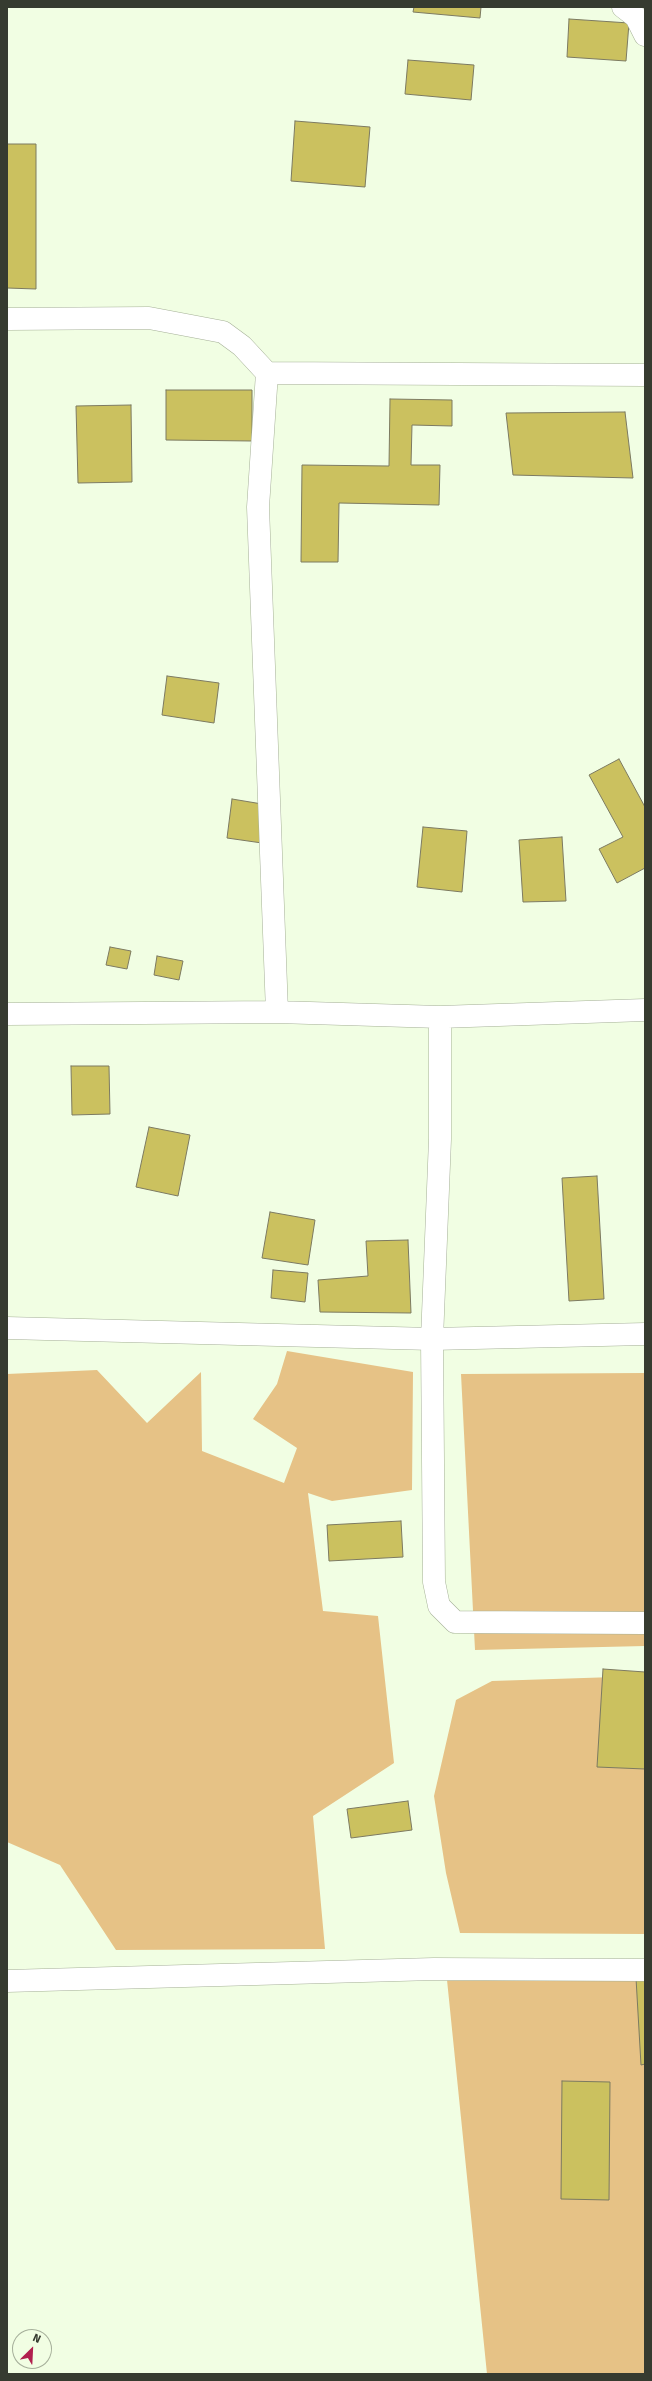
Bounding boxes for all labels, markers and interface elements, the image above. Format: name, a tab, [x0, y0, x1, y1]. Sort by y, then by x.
north arrow	[12, 2329, 52, 2369]
text: N	[31, 2331, 43, 2346]

